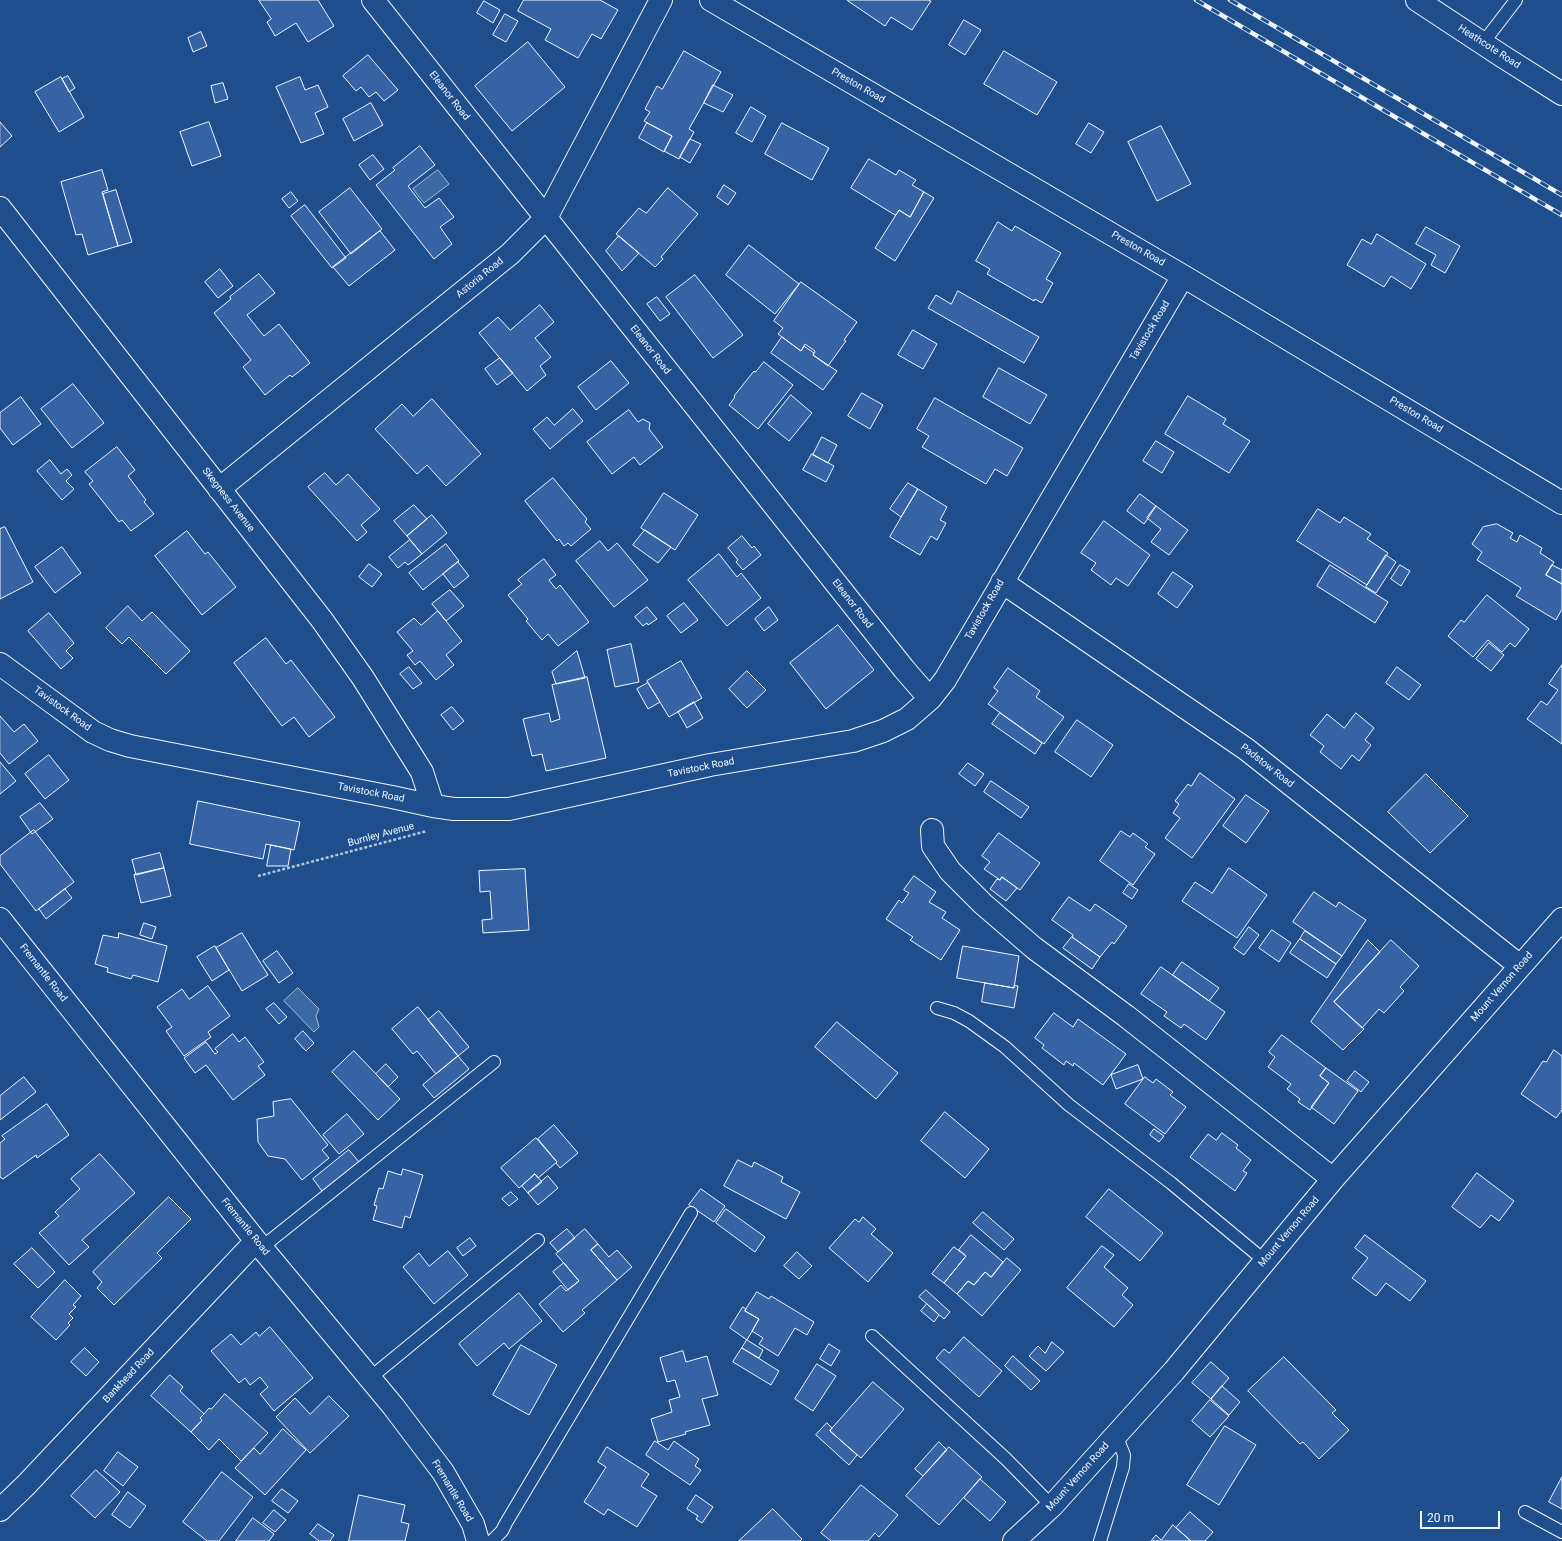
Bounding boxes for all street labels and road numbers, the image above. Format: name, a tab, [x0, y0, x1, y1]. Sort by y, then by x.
street label: Heathcote Road	[1456, 22, 1522, 72]
street label: Preston Road	[829, 66, 887, 106]
street label: Eleanor Road	[426, 69, 472, 123]
street label: Preston Road	[1109, 229, 1167, 269]
street label: Astoria Road	[454, 255, 506, 301]
street label: Tavistock Road	[1127, 299, 1173, 363]
street label: Eleanor Road	[627, 323, 673, 377]
street label: Preston Road	[1387, 394, 1445, 436]
street label: Skegness Avenue	[199, 466, 257, 534]
street label: Eleanor Road	[829, 577, 875, 631]
street label: Tavistock Road	[963, 578, 1007, 642]
street label: Tavistock Road	[31, 684, 93, 734]
street label: Padstow Road	[1238, 741, 1296, 791]
street label: Tavistock Road	[667, 756, 735, 780]
street label: Tavistock Road	[337, 781, 405, 805]
street label: Burnley Avenue	[346, 820, 416, 850]
street label: Fremantle Road	[17, 942, 69, 1004]
street label: Mount Vernon Road	[1469, 950, 1535, 1024]
street label: Mount Vernon Road	[1256, 1194, 1322, 1270]
street label: Fremantle Road	[218, 1196, 272, 1258]
street label: Bankhead Road	[101, 1346, 157, 1406]
street label: Mount Vernon Road	[1044, 1440, 1112, 1514]
street label: Fremantle Road	[429, 1458, 475, 1524]

